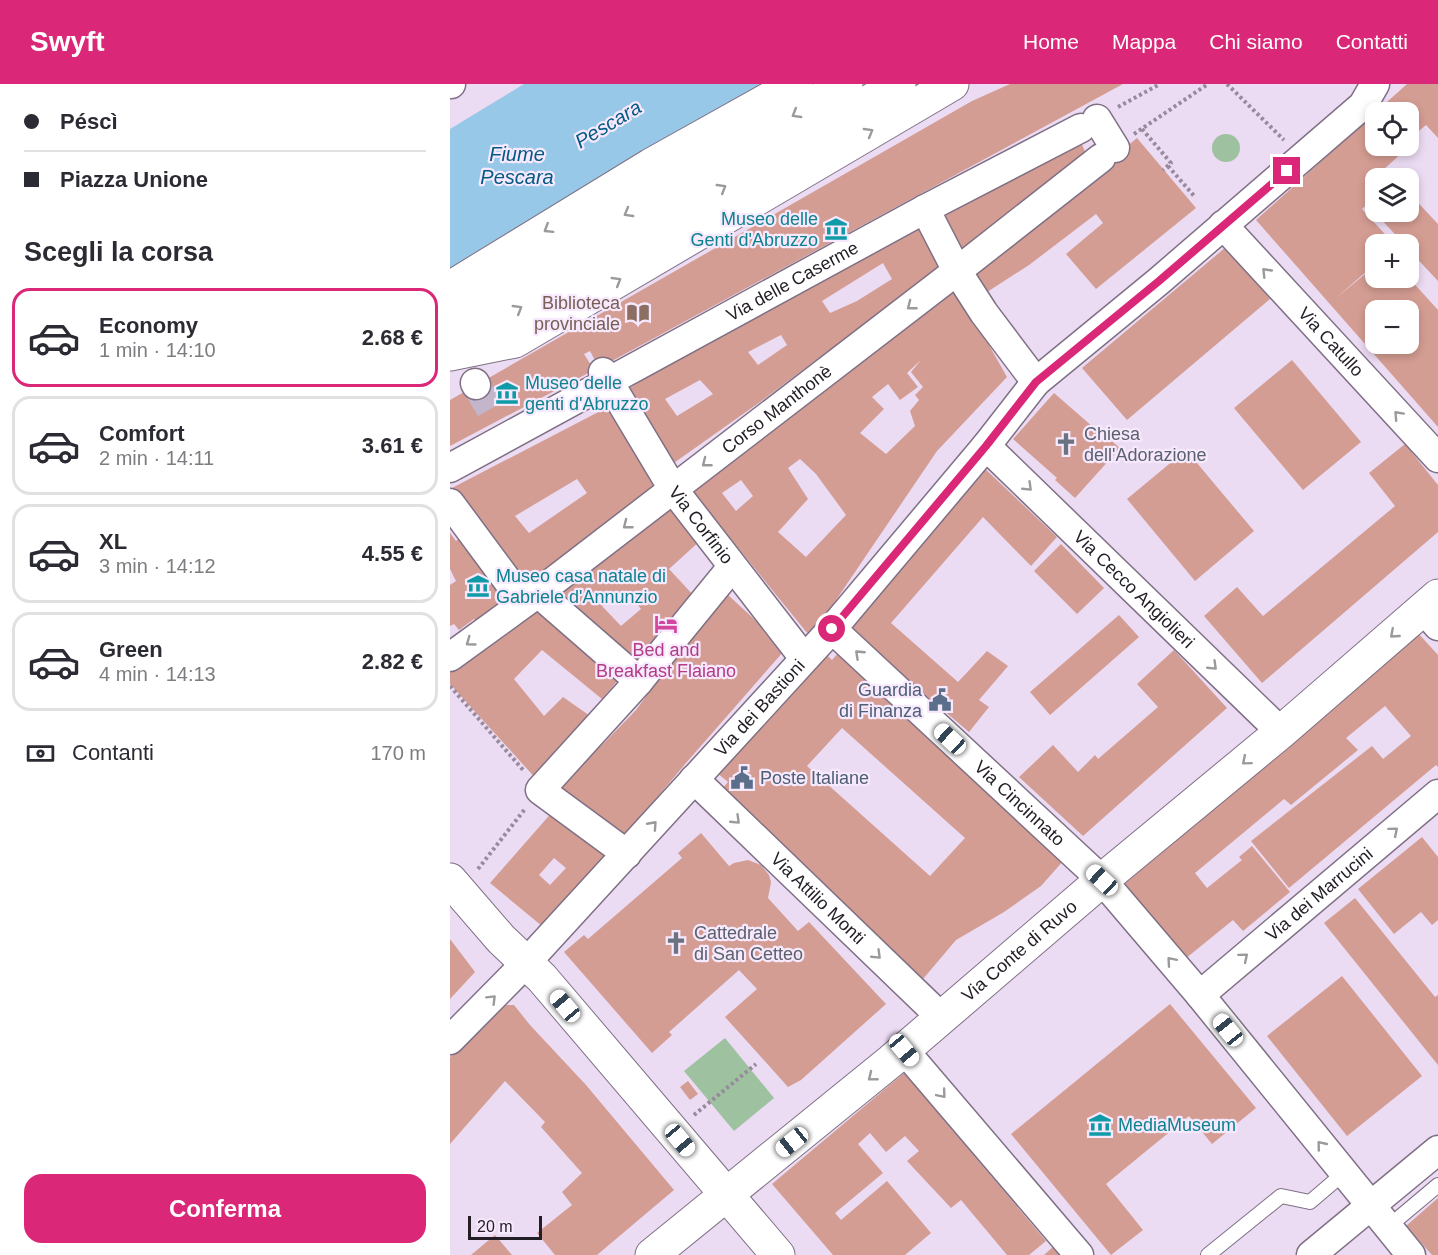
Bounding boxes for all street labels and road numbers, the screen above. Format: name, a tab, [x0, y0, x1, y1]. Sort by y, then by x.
street label: Via delle Caserme	[723, 237, 862, 325]
street label: Via Catullo	[1294, 303, 1368, 381]
street label: Corso Manthonè	[718, 361, 836, 458]
street label: Via Corfinio	[665, 482, 737, 568]
street label: Via Cecco Angiolieri	[1070, 527, 1198, 652]
street label: Via dei Bastioni	[710, 656, 809, 760]
street label: Via Cincinnato	[970, 757, 1069, 850]
street label: Via dei Marrucini	[1262, 844, 1377, 945]
street label: Via Attilio Monti	[767, 849, 869, 948]
street label: Via Conte di Ruvo	[958, 896, 1081, 1006]

